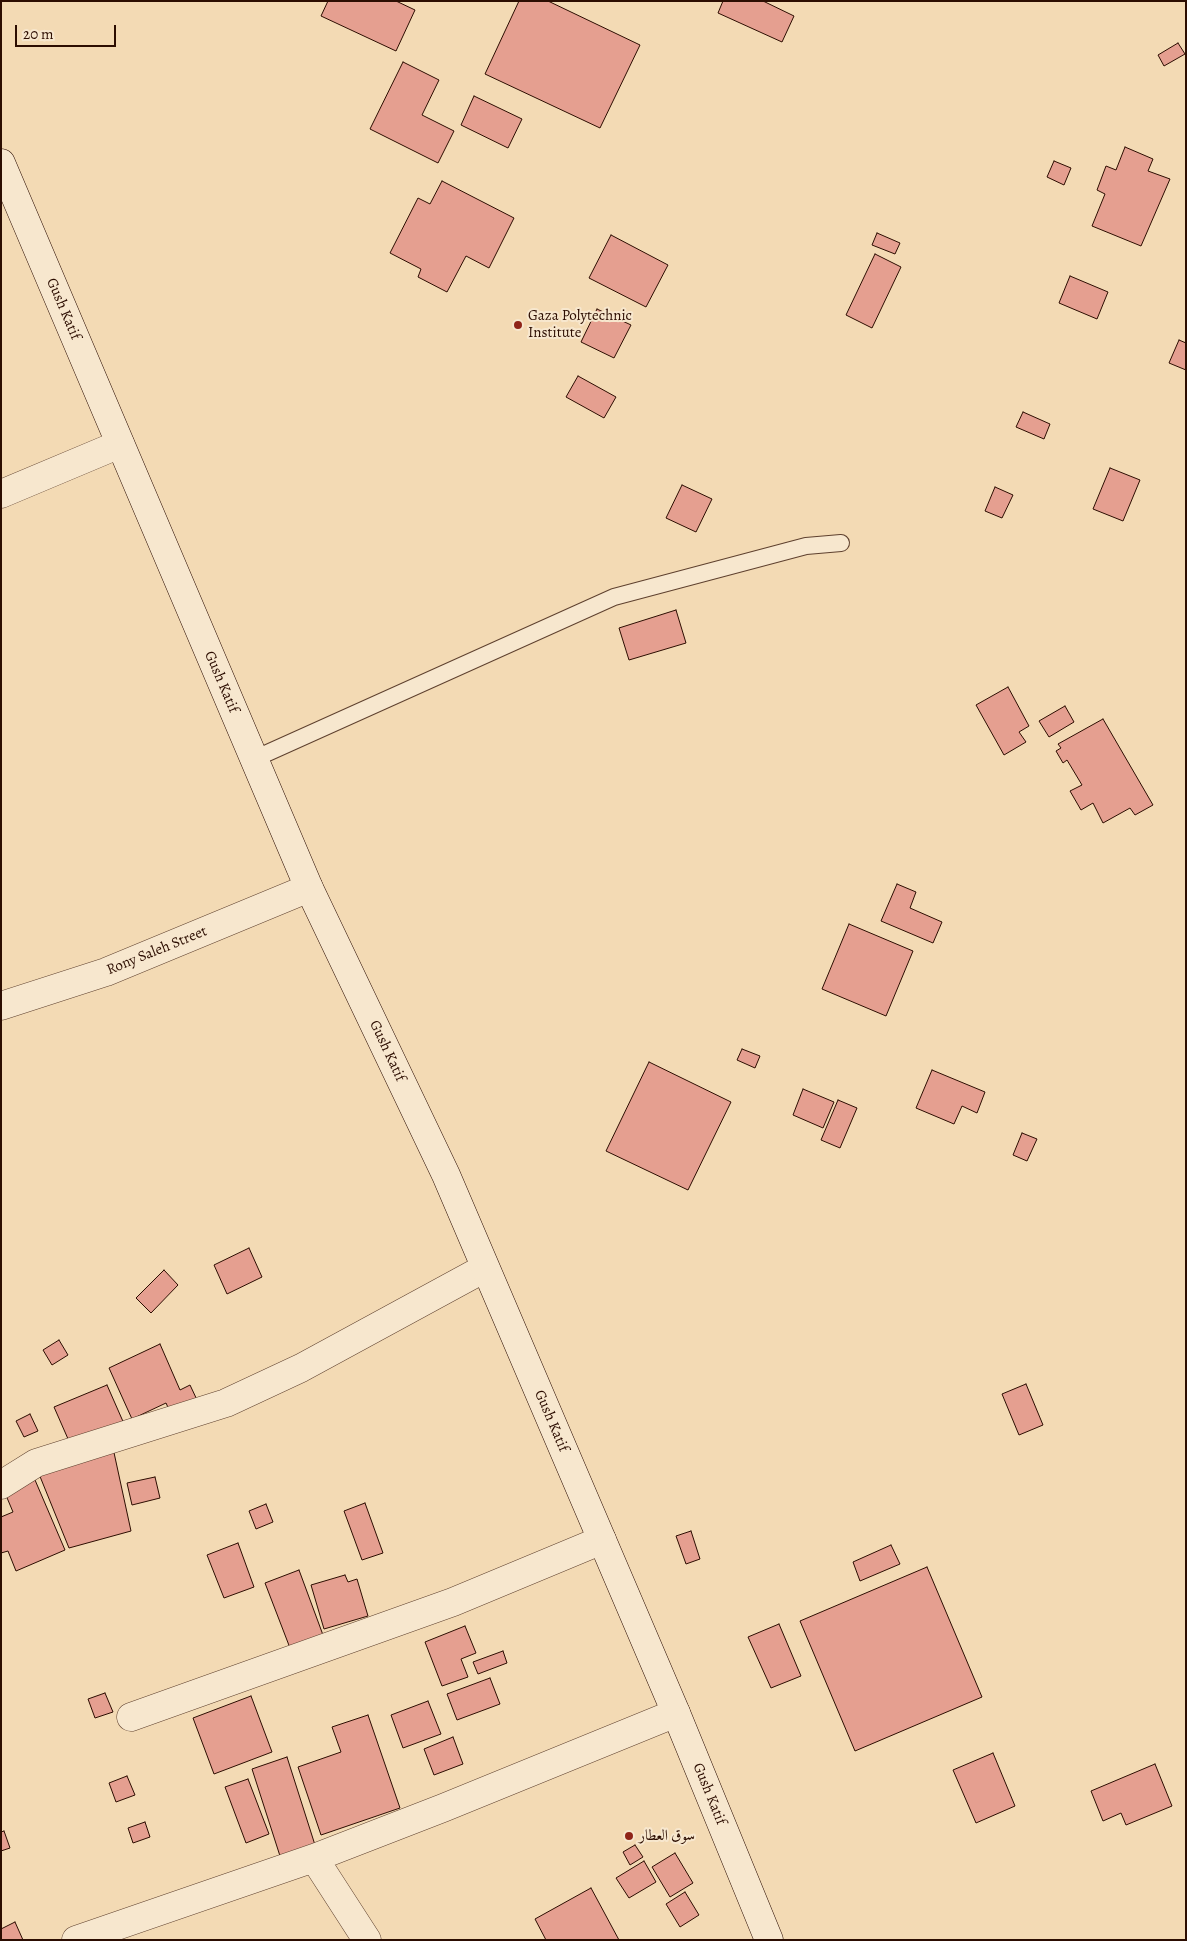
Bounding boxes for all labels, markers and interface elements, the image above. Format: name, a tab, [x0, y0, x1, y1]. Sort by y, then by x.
scale bar	[18, 15, 119, 47]
text: 20 m	[23, 24, 54, 44]
street label: Gush Katif	[42, 275, 84, 343]
place label: Gaza Polytechnic Institute	[528, 307, 632, 342]
marker: Gaza Polytechnic Institute	[512, 319, 524, 331]
street label: Gush Katif	[200, 648, 242, 716]
street label: Rony Saleh Street	[104, 923, 210, 979]
street label: Gush Katif	[365, 1018, 409, 1084]
street label: Gush Katif	[530, 1387, 572, 1455]
street label: Gush Katif	[688, 1760, 730, 1828]
place label: سوق العطار	[639, 1827, 695, 1845]
marker: سوق العطار	[623, 1830, 635, 1842]

